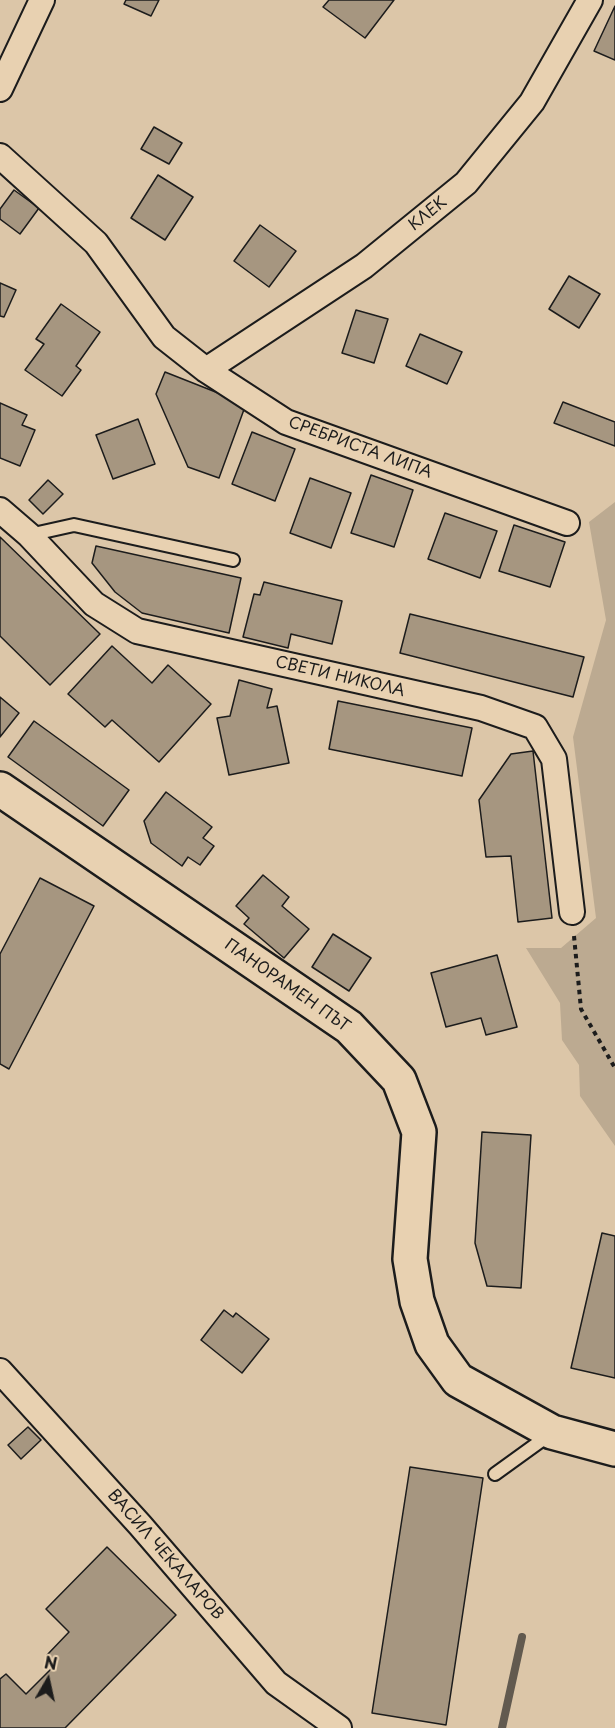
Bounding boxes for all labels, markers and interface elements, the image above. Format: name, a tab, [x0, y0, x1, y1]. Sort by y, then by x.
street label: КЛЕК	[405, 193, 451, 235]
street label: СРЕБРИСТА ЛИПА	[286, 413, 434, 483]
street label: СВЕТИ НИКОЛА	[273, 653, 407, 701]
street label: ПАНОРАМЕН ПЪТ	[221, 935, 353, 1037]
street label: ВАСИЛ ЧЕКАЛАРОВ	[103, 1486, 227, 1624]
text: N	[43, 1649, 59, 1675]
north arrow	[18, 1650, 78, 1710]

